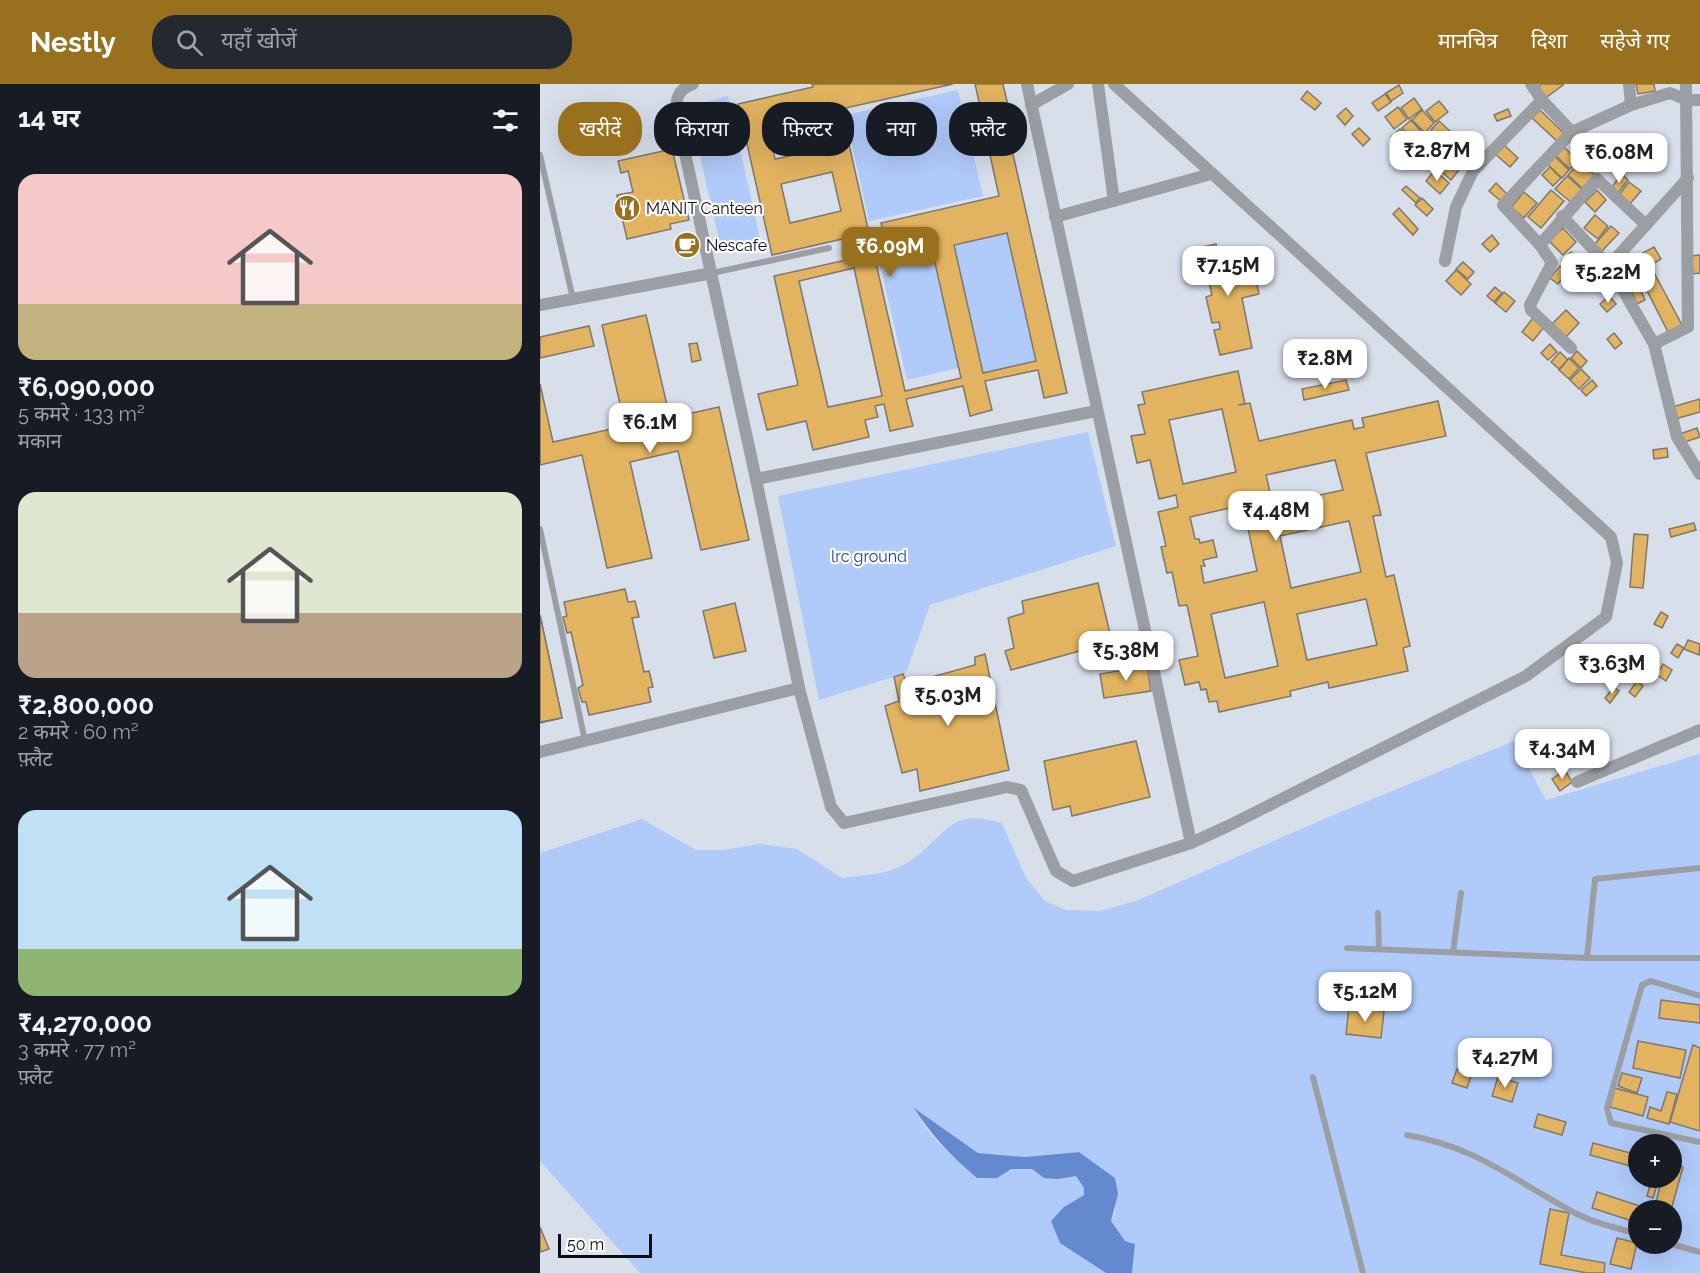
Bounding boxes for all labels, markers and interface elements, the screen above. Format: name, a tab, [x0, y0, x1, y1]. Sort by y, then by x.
search box	[152, 15, 572, 69]
text: Nestly	[30, 26, 116, 59]
icon: search	[173, 26, 206, 59]
text: यहाँ खोजें	[221, 27, 297, 53]
text: मानचित्र	[1438, 28, 1498, 53]
text: दिशा	[1531, 28, 1567, 53]
text: सहेजे गए	[1600, 28, 1670, 53]
chip: खरीदें	[558, 102, 642, 156]
chip: किराया	[654, 102, 750, 156]
chip: फ़िल्टर	[762, 102, 854, 156]
chip: नया	[866, 102, 937, 156]
chip: फ़्लैट	[949, 102, 1027, 156]
text: 14 घर	[18, 103, 80, 133]
icon: filters	[489, 104, 522, 137]
pin: ₹2.87M	[1388, 131, 1486, 182]
pin: ₹6.08M	[1570, 133, 1668, 184]
text: ₹2.87M	[1403, 138, 1471, 162]
text: ₹6.08M	[1585, 140, 1654, 164]
restaurant icon: MANIT Canteen	[612, 193, 642, 223]
place label: MANIT Canteen	[646, 199, 763, 218]
icon: home	[216, 213, 324, 321]
pin: ₹6.09M	[841, 227, 939, 278]
cafe icon: Nescafe	[672, 230, 702, 260]
text: ₹6.09M	[856, 234, 924, 258]
place label: Nescafe	[706, 236, 767, 255]
pin: ₹7.15M	[1179, 246, 1277, 297]
text: ₹7.15M	[1196, 253, 1260, 277]
pin: ₹5.22M	[1559, 253, 1657, 304]
text: ₹5.22M	[1575, 260, 1641, 284]
pin: ₹2.8M	[1283, 339, 1367, 390]
text: ₹2.8M	[1297, 346, 1353, 370]
text: ₹6,090,000	[18, 372, 155, 402]
text: 5 कमरे · 133 m²	[18, 402, 145, 426]
pin: ₹6.1M	[608, 403, 692, 454]
text: ₹6.1M	[623, 410, 677, 434]
text: मकान	[18, 429, 62, 453]
pin: ₹4.48M	[1227, 491, 1325, 542]
text: ₹4.48M	[1242, 498, 1310, 522]
icon: home	[216, 531, 324, 639]
park label: lrc ground	[831, 547, 907, 566]
pin: ₹5.38M	[1077, 631, 1175, 682]
text: ₹5.38M	[1093, 638, 1159, 662]
pin: ₹3.63M	[1563, 644, 1661, 695]
text: ₹3.63M	[1579, 651, 1645, 675]
pin: ₹5.03M	[899, 676, 997, 727]
text: ₹5.03M	[914, 683, 982, 707]
text: ₹2,800,000	[18, 690, 154, 720]
text: 2 कमरे · 60 m²	[18, 720, 139, 744]
pin: ₹4.34M	[1513, 729, 1611, 780]
text: ₹4.34M	[1529, 736, 1595, 760]
text: फ़्लैट	[18, 747, 53, 771]
icon: home	[216, 849, 324, 957]
pin: ₹5.12M	[1316, 972, 1414, 1023]
text: ₹5.12M	[1333, 979, 1397, 1003]
text: ₹4,270,000	[18, 1008, 152, 1038]
text: 3 कमरे · 77 m²	[18, 1038, 136, 1062]
pin: ₹4.27M	[1456, 1038, 1554, 1089]
text: ₹4.27M	[1472, 1045, 1538, 1069]
text: फ़्लैट	[18, 1065, 53, 1089]
map controls	[1628, 1134, 1682, 1254]
button: +	[1628, 1134, 1682, 1188]
button: −	[1628, 1200, 1682, 1254]
scale bar	[558, 1231, 652, 1258]
text: 50 m	[567, 1235, 604, 1254]

